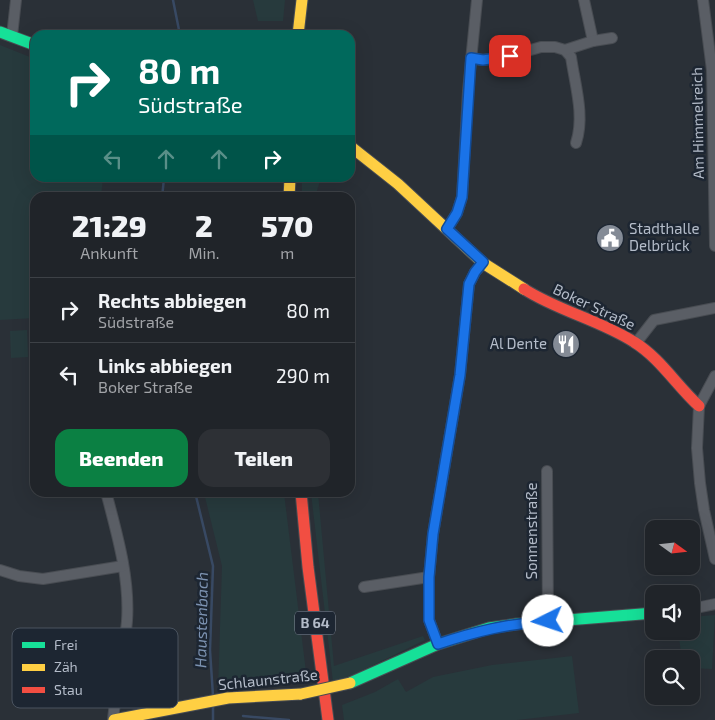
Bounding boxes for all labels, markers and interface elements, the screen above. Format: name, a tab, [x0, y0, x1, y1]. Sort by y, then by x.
pin	[489, 35, 531, 77]
icon: arrive	[496, 42, 524, 70]
text: 80 m	[138, 49, 220, 91]
icon: right	[55, 50, 120, 115]
street label: Am Himmelreich	[687, 67, 707, 179]
text: Südstraße	[138, 91, 243, 117]
icon: left	[99, 145, 127, 173]
icon: ahead	[152, 145, 180, 173]
icon: ahead	[205, 145, 233, 173]
icon: right	[258, 145, 286, 173]
text: 21:29	[72, 207, 147, 243]
text: 2	[195, 207, 213, 243]
text: 570	[261, 207, 313, 243]
place label: Stadthalle Delbrück	[629, 219, 700, 254]
public building icon: Stadthalle Delbrück	[595, 223, 625, 253]
text: Ankunft	[80, 243, 138, 262]
text: Min.	[188, 243, 219, 262]
text: m	[280, 243, 294, 262]
street label: Boker Straße	[550, 279, 638, 333]
text: Rechts abbiegen	[98, 289, 246, 312]
icon: right	[55, 296, 83, 324]
text: 80 m	[286, 299, 330, 322]
text: Südstraße	[98, 312, 174, 331]
restaurant icon: Al Dente	[551, 329, 581, 359]
place label: Al Dente	[490, 334, 547, 352]
text: Links abbiegen	[98, 354, 232, 377]
icon: left	[55, 361, 83, 389]
text: 290 m	[276, 364, 330, 387]
text: Boker Straße	[98, 377, 193, 396]
button: Beenden	[55, 429, 188, 487]
button: Teilen	[198, 429, 330, 487]
street label: Sonnenstraße	[522, 483, 540, 579]
north arrow	[645, 520, 700, 575]
map controls	[645, 520, 700, 705]
water label: Haustenbach	[190, 572, 211, 668]
button: sound	[645, 585, 700, 640]
position arrow	[521, 594, 573, 646]
road number: B 64	[295, 612, 335, 634]
legend	[12, 628, 178, 708]
text: Frei	[54, 636, 78, 653]
button: search	[645, 650, 700, 705]
text: Zäh	[54, 658, 78, 675]
street label: Schlaunstraße	[217, 665, 319, 693]
text: Stau	[54, 681, 83, 698]

